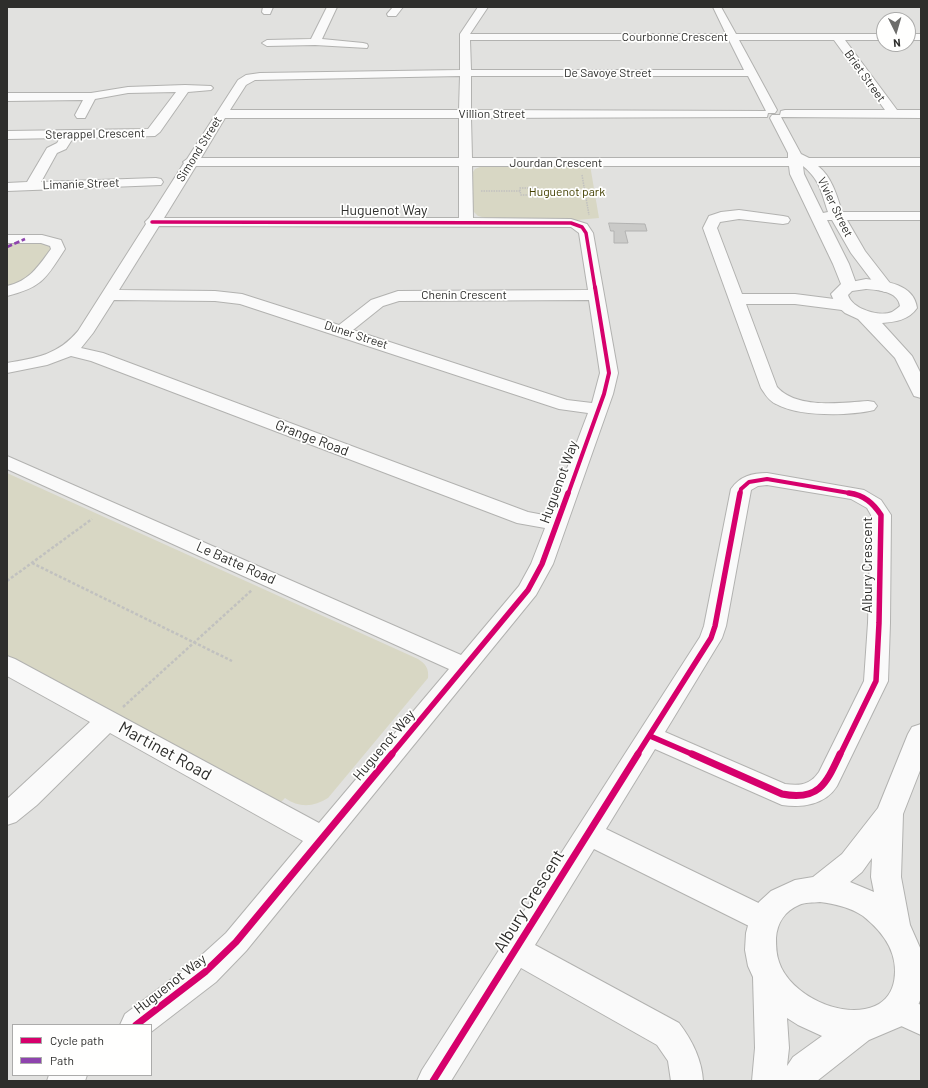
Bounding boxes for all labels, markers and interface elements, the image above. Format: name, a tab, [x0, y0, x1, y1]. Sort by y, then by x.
north arrow	[876, 12, 916, 52]
street label: Courbonne Crescent	[622, 30, 728, 44]
text: N	[893, 37, 901, 50]
street label: Briet Street	[841, 47, 889, 105]
street label: De Savoye Street	[564, 66, 652, 80]
street label: Villion Street	[459, 107, 525, 121]
street label: Simond Street	[173, 114, 225, 184]
street label: Sterappel Crescent	[45, 126, 145, 142]
street label: Jourdan Crescent	[510, 156, 602, 170]
street label: Limanie Street	[42, 175, 120, 193]
street label: Vivier Street	[814, 175, 856, 239]
park label: Huguenot park	[529, 185, 605, 199]
street label: Huguenot Way	[340, 202, 428, 218]
street label: Chenin Crescent	[421, 288, 507, 302]
street label: Duner Street	[322, 318, 390, 352]
street label: Grange Road	[273, 416, 351, 460]
street label: Huguenot Way	[536, 438, 582, 526]
street label: Albury Crescent	[859, 517, 875, 613]
street label: Le Batte Road	[194, 538, 278, 588]
street label: Huguenot Way	[350, 706, 418, 784]
street label: Martinet Road	[115, 717, 215, 785]
street label: Albury Crescent	[489, 846, 569, 956]
street label: Huguenot Way	[130, 951, 210, 1017]
legend	[12, 1024, 152, 1076]
text: Cycle path	[50, 1033, 104, 1047]
text: Path	[50, 1053, 74, 1067]

